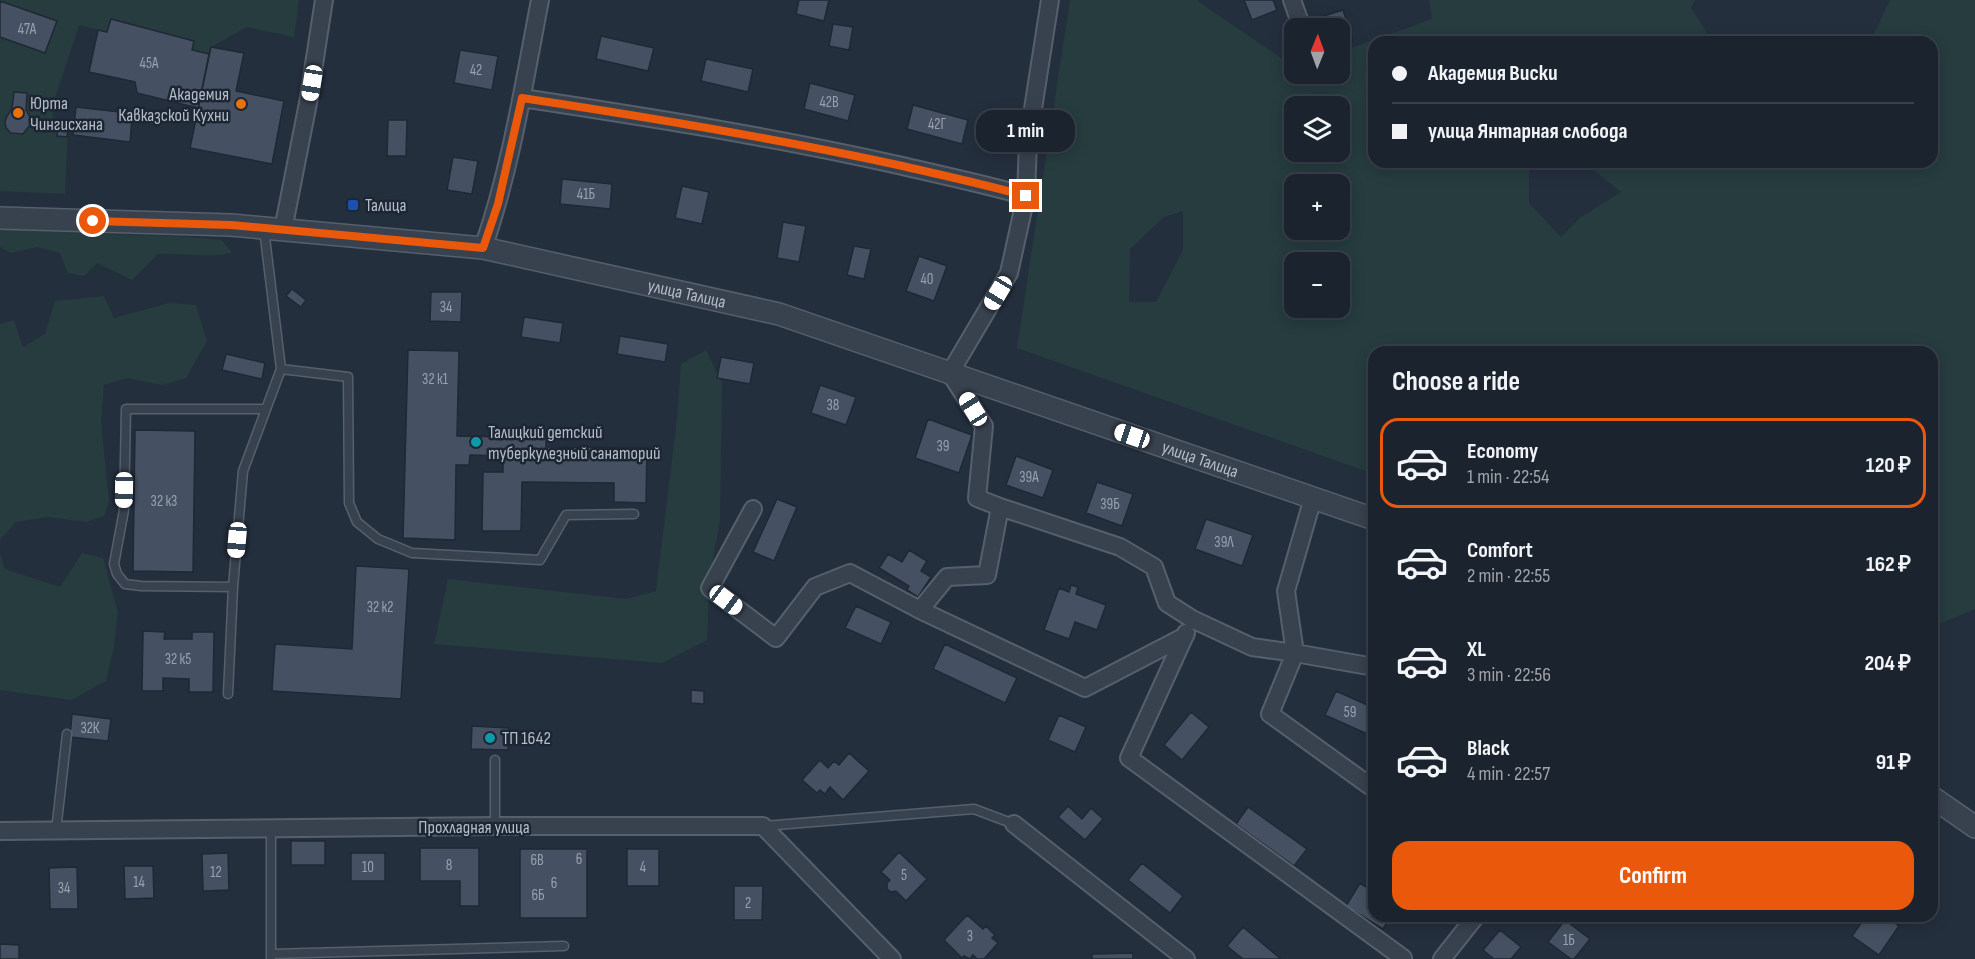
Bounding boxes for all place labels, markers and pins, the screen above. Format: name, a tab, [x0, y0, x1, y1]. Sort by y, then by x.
place label: Академия Кавказской Кухни	[118, 84, 229, 126]
place label: Юрта Чингисхана	[30, 93, 103, 135]
marker: Академия Кавказской Кухни	[234, 97, 248, 111]
marker: Юрта Чингисхана	[11, 106, 25, 120]
place label: Талица	[365, 195, 406, 216]
marker: Талица	[346, 198, 360, 212]
place label: Талицкий детский туберкулезный санаторий	[488, 422, 660, 464]
marker: Талицкий детский туберкулезный санаторий	[469, 435, 483, 449]
place label: ТП 1642	[502, 728, 551, 749]
marker: ТП 1642	[483, 731, 497, 745]

